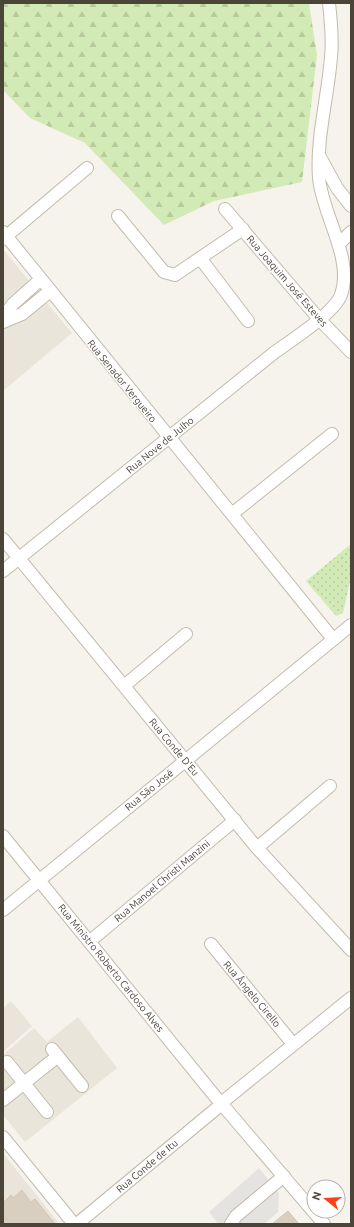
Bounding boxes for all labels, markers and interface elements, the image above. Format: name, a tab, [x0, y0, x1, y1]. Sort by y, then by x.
street label: Rua Joaquim José Esteves	[244, 233, 330, 329]
street label: Rua Senador Vergueiro	[85, 337, 159, 425]
street label: Rua Nove de Julho	[124, 414, 196, 476]
street label: Rua Conde D'Eu	[147, 716, 201, 778]
street label: Rua São José	[123, 767, 175, 813]
street label: Rua Manoel Christi Manzini	[112, 838, 212, 924]
street label: Rua Ministro Roberto Cardoso Alves	[56, 902, 166, 1034]
street label: Rua Ângelo Cirello	[221, 958, 284, 1029]
street label: Rua Conde de Itu	[114, 1137, 180, 1195]
north arrow	[306, 1179, 346, 1219]
text: N	[310, 1190, 323, 1202]

